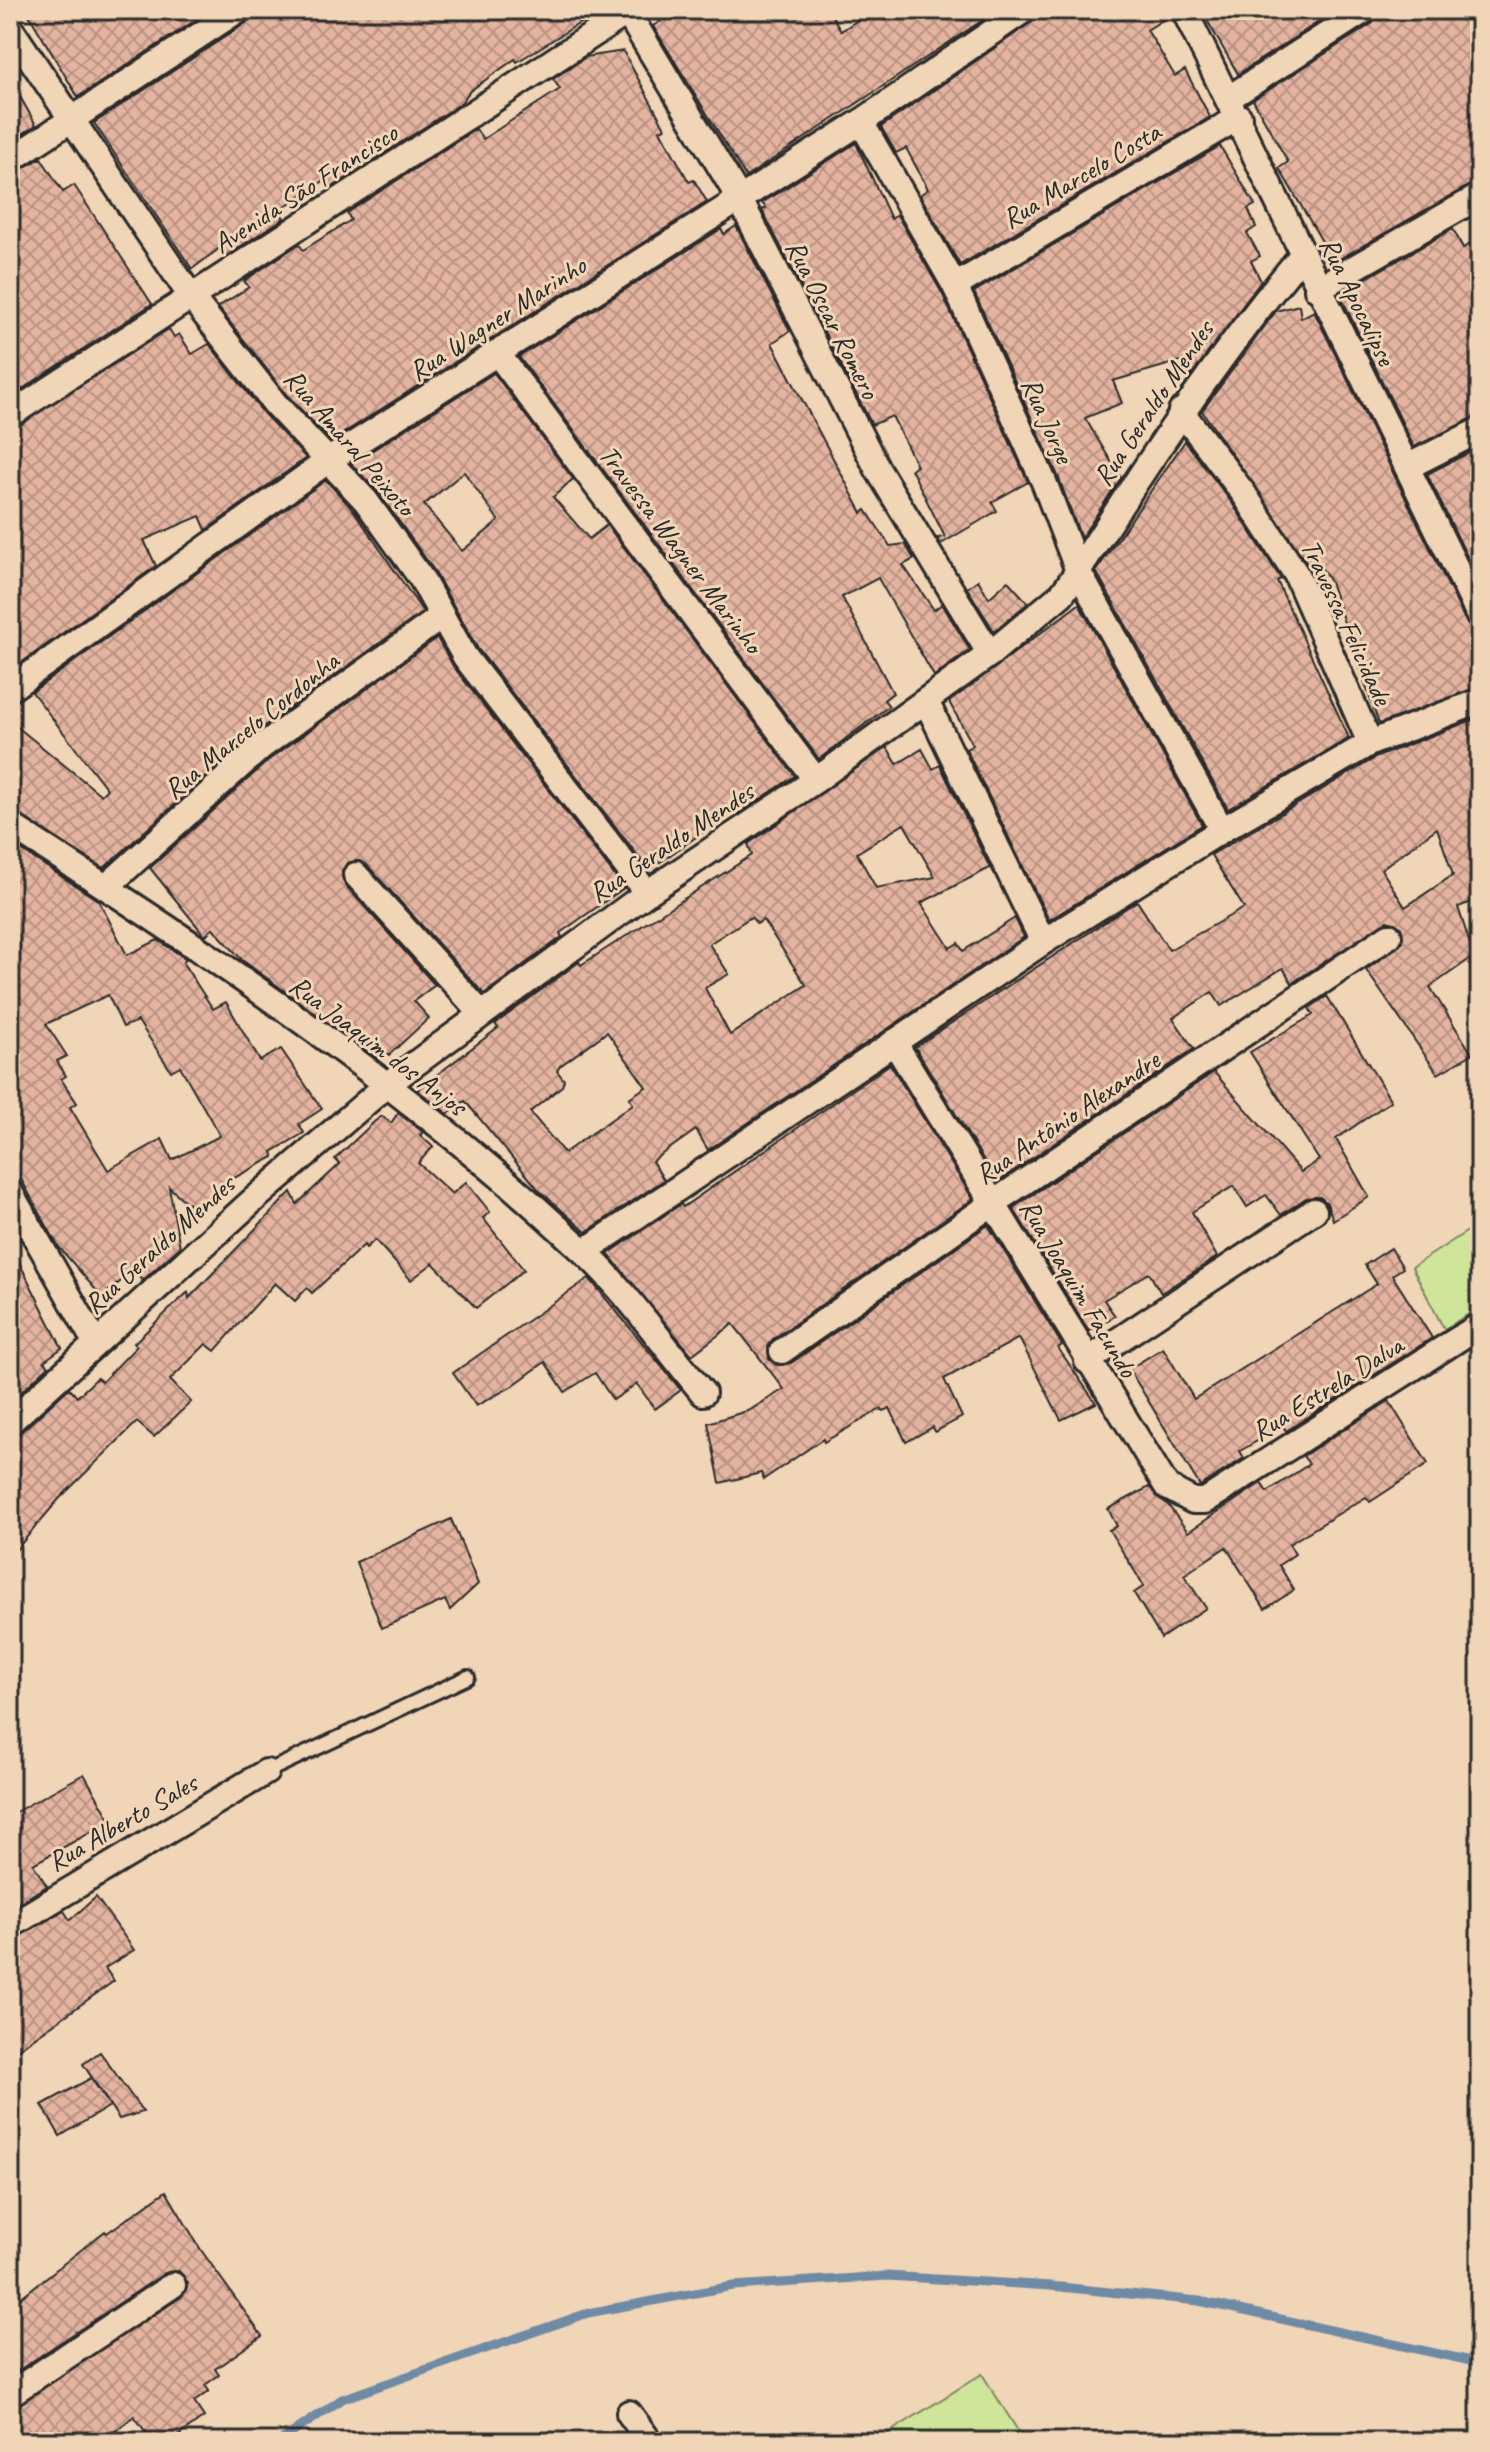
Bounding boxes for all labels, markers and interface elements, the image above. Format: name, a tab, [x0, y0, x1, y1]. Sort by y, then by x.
street label: Rua Marcelo Costa	[995, 113, 1168, 236]
street label: Avenida São Francisco	[206, 114, 406, 261]
street label: Rua Apocalipse	[1312, 231, 1405, 373]
street label: Rua Oscar Romero	[778, 234, 889, 406]
street label: Rua Wagner Marinho	[402, 246, 594, 388]
street label: Rua Geraldo Mendes	[1085, 312, 1222, 492]
street label: Rua Amaral Peixoto	[277, 361, 425, 525]
street label: Rua Jorge	[1014, 372, 1083, 470]
street label: Travessa Wagner Marinho	[591, 438, 773, 663]
street label: Travessa Felicidade	[1293, 534, 1401, 712]
street label: Rua Marcelo Cordonha	[156, 642, 347, 806]
street label: Rua Geraldo Mendes	[582, 773, 762, 910]
street label: Rua Joaquim dos Anjos	[283, 967, 475, 1124]
street label: Rua Antônio Alexandre	[968, 1041, 1168, 1192]
street label: Rua Geraldo Mendes	[76, 1165, 244, 1321]
street label: Rua Joaquim Facundo	[1012, 1193, 1147, 1385]
street label: Rua Estrela Dalva	[1245, 1326, 1411, 1448]
street label: Rua Alberto Sales	[41, 1764, 205, 1879]

